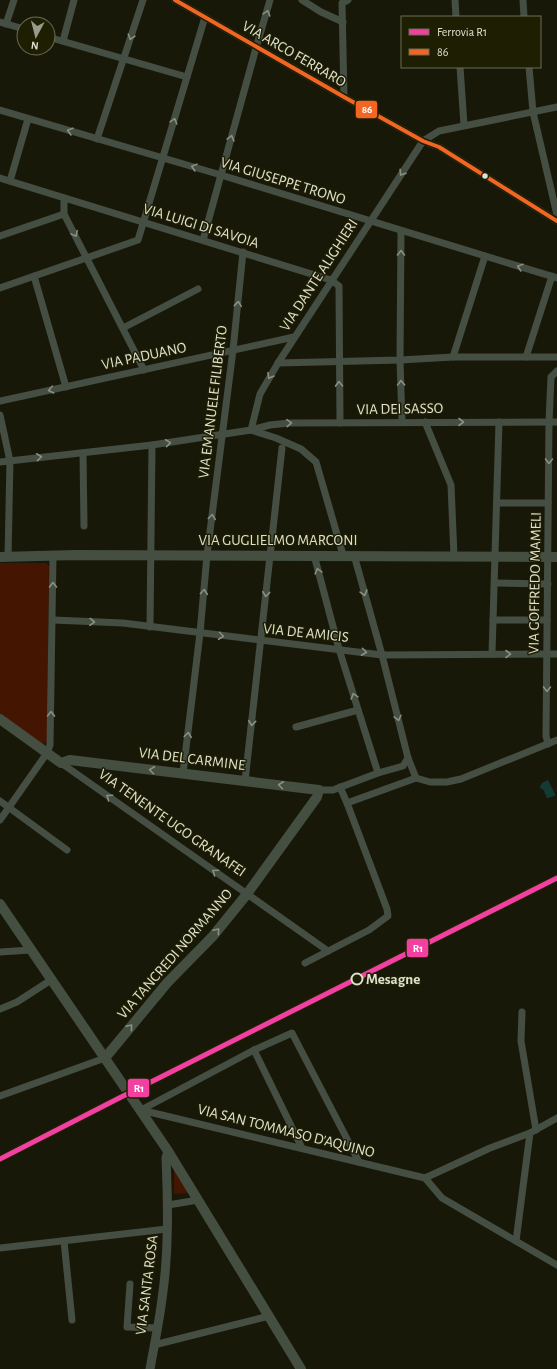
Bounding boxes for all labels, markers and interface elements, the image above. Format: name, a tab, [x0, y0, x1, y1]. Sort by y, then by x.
one-way arrow	[262, 9, 271, 16]
north arrow	[16, 16, 56, 56]
legend	[401, 16, 541, 68]
street label: VIA ARCO FERRARO	[240, 18, 348, 90]
text: Ferrovia R1	[437, 26, 487, 38]
one-way arrow	[127, 33, 136, 40]
text: N	[30, 40, 39, 51]
text: 86	[437, 46, 449, 58]
line badge: 86	[355, 100, 378, 119]
text: 86	[362, 104, 372, 115]
one-way arrow	[169, 117, 178, 124]
one-way arrow	[66, 127, 73, 136]
one-way arrow	[227, 135, 235, 141]
street label: VIA GIUSEPPE TRONO	[219, 155, 347, 207]
one-way arrow	[191, 164, 198, 172]
one-way arrow	[399, 169, 407, 176]
unlabelled marker	[480, 171, 490, 181]
street label: VIA LUIGI DI SAVOIA	[141, 201, 261, 251]
street label: VIA DANTE ALIGHIERI	[277, 216, 361, 334]
one-way arrow	[70, 230, 77, 238]
one-way arrow	[397, 250, 405, 256]
one-way arrow	[516, 263, 523, 272]
one-way arrow	[233, 301, 242, 307]
street label: VIA EMANUELE FILIBERTO	[196, 325, 230, 479]
street label: VIA PADUANO	[100, 340, 188, 372]
one-way arrow	[268, 372, 275, 379]
one-way arrow	[397, 380, 405, 386]
one-way arrow	[335, 381, 344, 387]
one-way arrow	[48, 385, 54, 393]
street label: VIA DEI SASSO	[357, 401, 443, 417]
one-way arrow	[458, 418, 464, 426]
one-way arrow	[286, 419, 292, 428]
one-way arrow	[165, 439, 171, 448]
one-way arrow	[36, 453, 42, 462]
one-way arrow	[545, 458, 553, 464]
street label: VIA GOFFREDO MAMELI	[526, 512, 544, 654]
one-way arrow	[207, 514, 216, 520]
street label: VIA GUGLIELMO MARCONI	[199, 533, 357, 548]
one-way arrow	[315, 568, 323, 574]
one-way arrow	[49, 582, 57, 588]
one-way arrow	[199, 589, 208, 595]
one-way arrow	[359, 589, 368, 596]
one-way arrow	[262, 591, 271, 597]
one-way arrow	[89, 618, 95, 626]
street label: VIA DE AMICIS	[262, 621, 350, 645]
one-way arrow	[218, 631, 224, 640]
one-way arrow	[361, 647, 367, 656]
one-way arrow	[505, 650, 511, 658]
one-way arrow	[543, 686, 551, 692]
one-way arrow	[350, 693, 359, 700]
one-way arrow	[47, 711, 55, 717]
one-way arrow	[393, 715, 402, 722]
one-way arrow	[247, 720, 256, 726]
one-way arrow	[183, 732, 192, 738]
street label: VIA DEL CARMINE	[138, 745, 246, 773]
one-way arrow	[149, 765, 155, 774]
street label: VIA TENENTE UGO GRANAFEI	[96, 766, 248, 880]
one-way arrow	[278, 781, 284, 790]
one-way arrow	[106, 794, 113, 802]
one-way arrow	[212, 869, 219, 877]
street label: VIA TANCREDI NORMANNO	[115, 886, 235, 1022]
one-way arrow	[212, 929, 219, 936]
line badge: R1	[406, 938, 429, 958]
text: R1	[413, 943, 423, 954]
marker: Mesagne	[350, 972, 364, 986]
place label: Mesagne	[366, 972, 420, 987]
one-way arrow	[125, 1025, 132, 1032]
line badge: R1	[127, 1078, 150, 1098]
text: R1	[134, 1083, 144, 1094]
street label: VIA SAN TOMMASO D'AQUINO	[196, 1102, 376, 1160]
street label: VIA SANTA ROSA	[133, 1234, 161, 1336]

